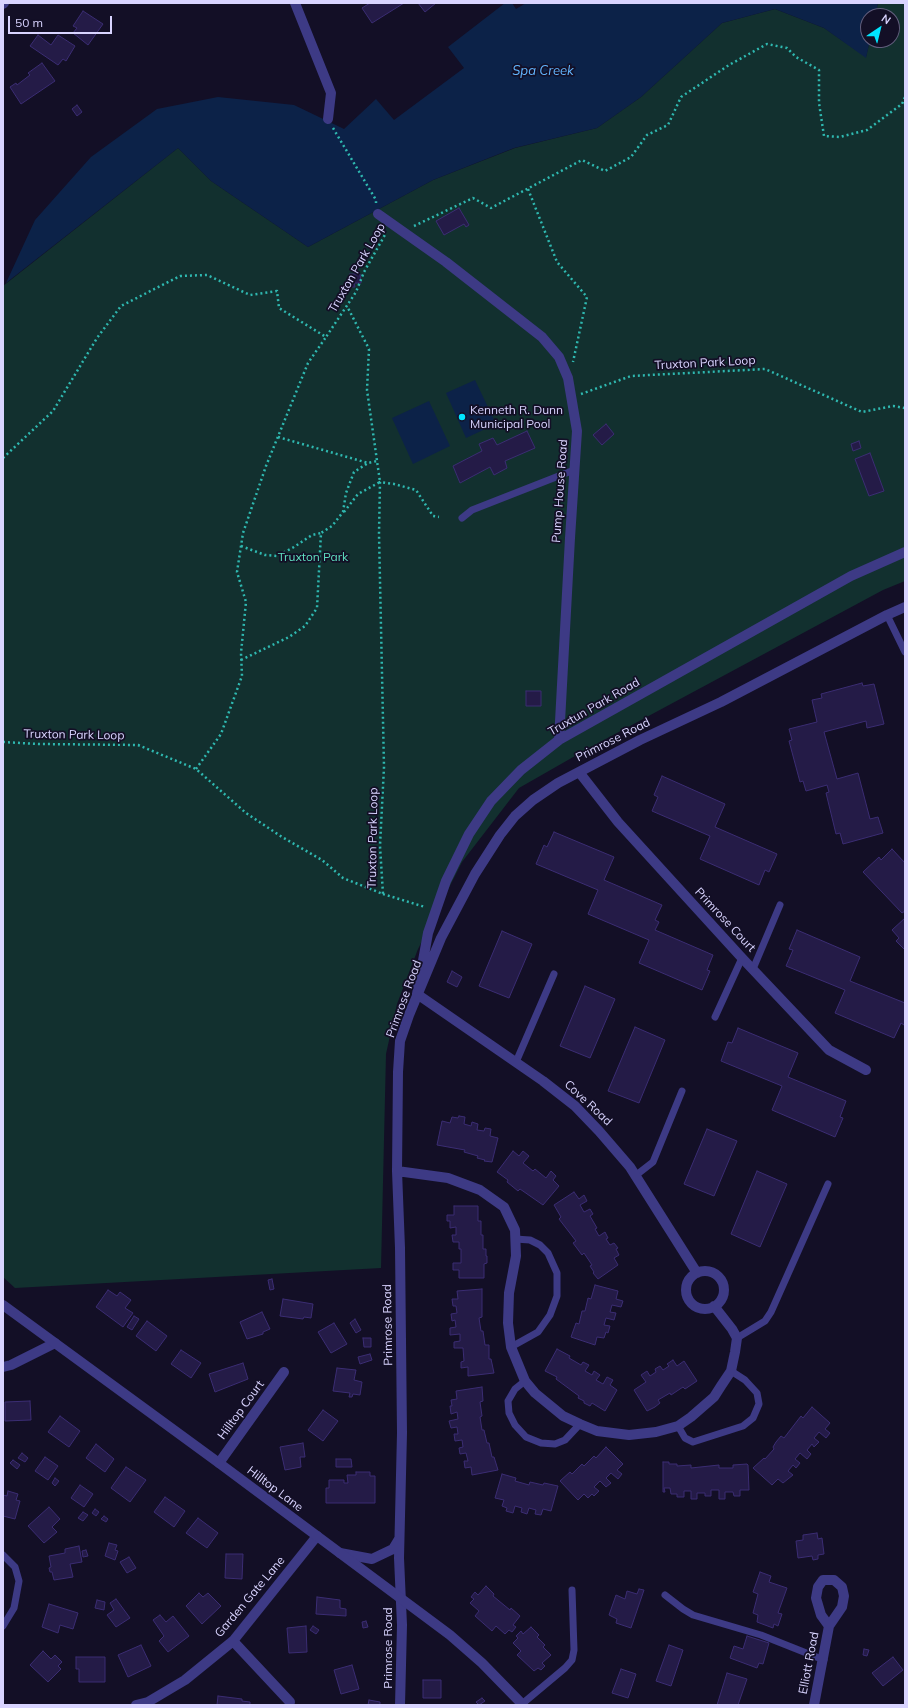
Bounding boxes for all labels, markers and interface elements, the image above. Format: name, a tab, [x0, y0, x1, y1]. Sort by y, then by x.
scale bar	[10, 8, 114, 34]
north arrow	[860, 8, 900, 48]
text: N	[879, 11, 894, 27]
text: 50 m	[15, 15, 43, 30]
water label: Spa Creek	[512, 63, 574, 79]
street label: Truxton Park Loop	[326, 221, 388, 315]
street label: Truxton Park Loop	[654, 353, 756, 373]
place label: Kenneth R. Dunn Municipal Pool	[470, 403, 563, 431]
marker: Kenneth R. Dunn Municipal Pool	[457, 412, 467, 422]
street label: Pump House Road	[549, 439, 571, 543]
park label: Truxton Park	[278, 550, 348, 564]
street label: Truxtun Park Road	[546, 675, 642, 739]
street label: Primrose Road	[573, 715, 653, 765]
street label: Truxton Park Loop	[23, 727, 125, 743]
street label: Truxton Park Loop	[365, 787, 381, 889]
street label: Primrose Court	[692, 885, 758, 955]
street label: Primrose Road	[383, 958, 425, 1040]
street label: Cove Road	[561, 1077, 615, 1129]
street label: Primrose Road	[380, 1284, 396, 1366]
street label: Hilltop Court	[215, 1378, 267, 1442]
street label: Hilltop Lane	[244, 1463, 306, 1515]
street label: Garden Gate Lane	[212, 1554, 288, 1640]
street label: Primrose Road	[381, 1607, 395, 1689]
street label: Elliott Road	[796, 1631, 822, 1695]

